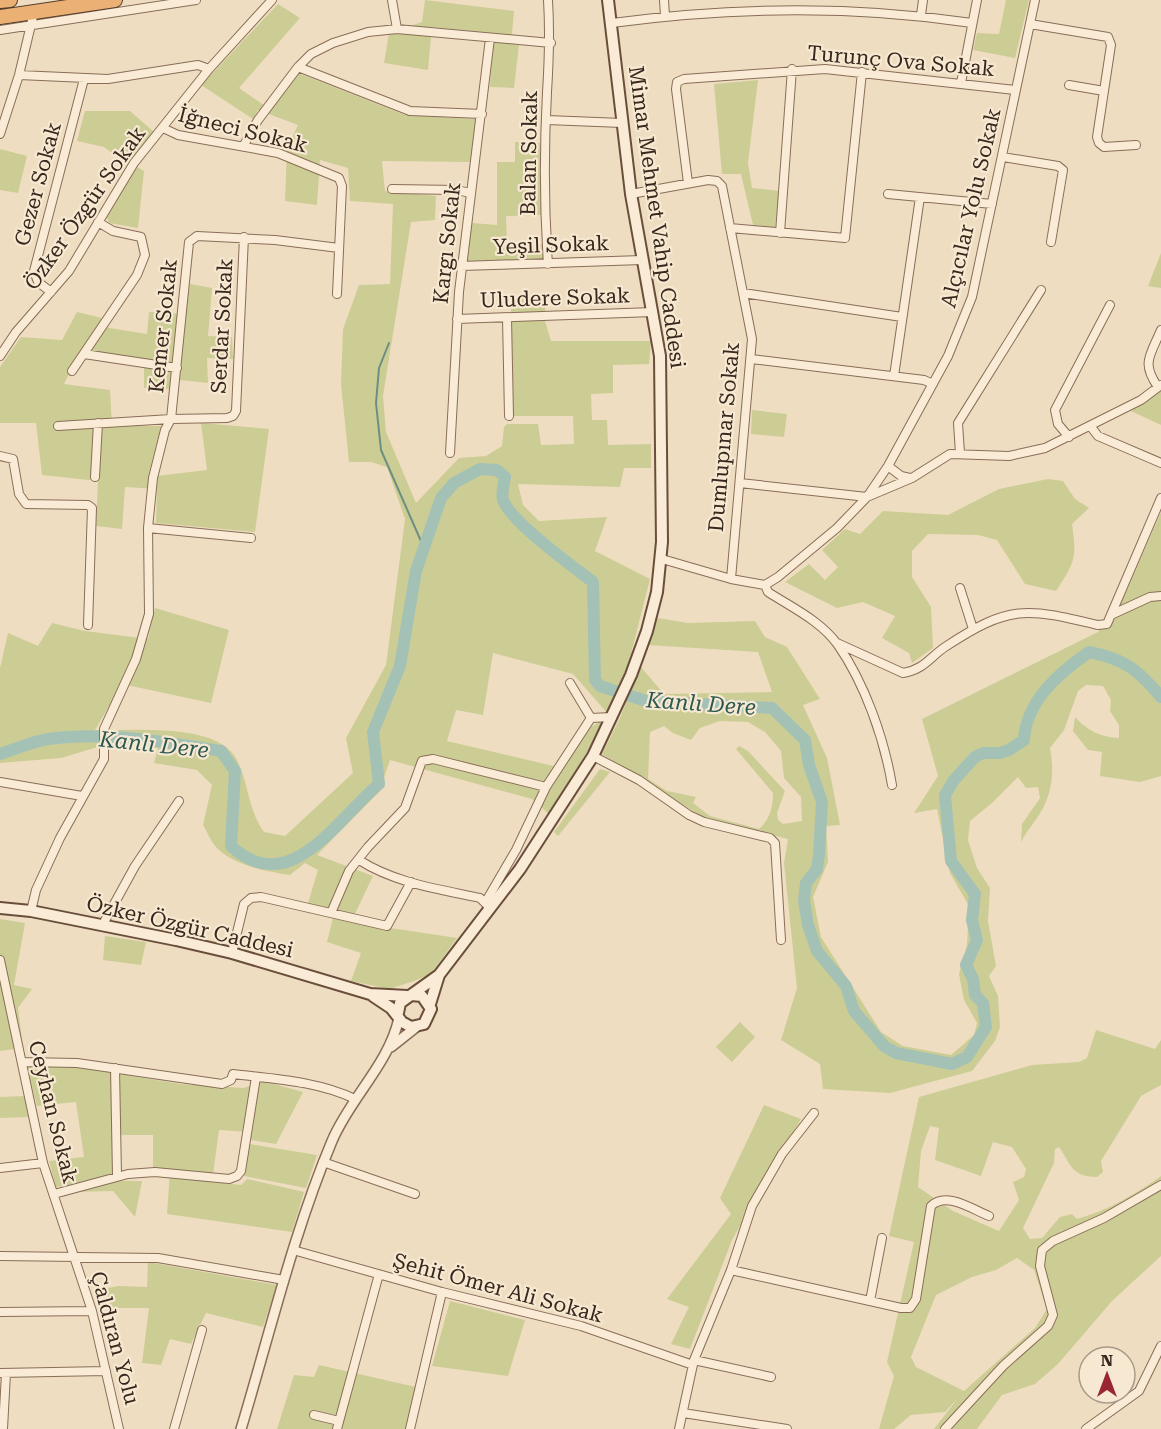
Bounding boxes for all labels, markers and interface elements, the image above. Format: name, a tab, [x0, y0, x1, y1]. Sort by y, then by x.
street label: Turunç Ova Sokak	[806, 41, 996, 81]
street label: Mimar Mehmet Vahip Caddesi	[624, 64, 690, 370]
street label: Balan Sokak	[516, 90, 542, 216]
street label: İğneci Sokak	[176, 102, 310, 158]
street label: Alçıcılar Yolu Sokak	[936, 106, 1006, 310]
street label: Gezer Sokak	[10, 120, 66, 248]
street label: Özker Özgür Sokak	[19, 121, 150, 294]
street label: Kargı Sokak	[429, 181, 465, 305]
street label: Yeşil Sokak	[492, 231, 610, 259]
street label: Kemer Sokak	[144, 258, 182, 394]
street label: Serdar Sokak	[206, 258, 238, 394]
street label: Uludere Sokak	[479, 283, 631, 313]
street label: Dumlupınar Sokak	[704, 341, 744, 533]
water label: Kanlı Dere	[644, 687, 757, 720]
water label: Kanlı Dere	[97, 726, 210, 763]
street label: Özker Özgür Caddesi	[84, 891, 296, 963]
street label: Ceyhan Sokak	[24, 1038, 82, 1186]
street label: Şehit Ömer Ali Sokak	[390, 1247, 606, 1328]
street label: Çaldıran Yolu	[86, 1269, 144, 1407]
north arrow	[1077, 1345, 1137, 1405]
text: N	[1101, 1351, 1113, 1370]

